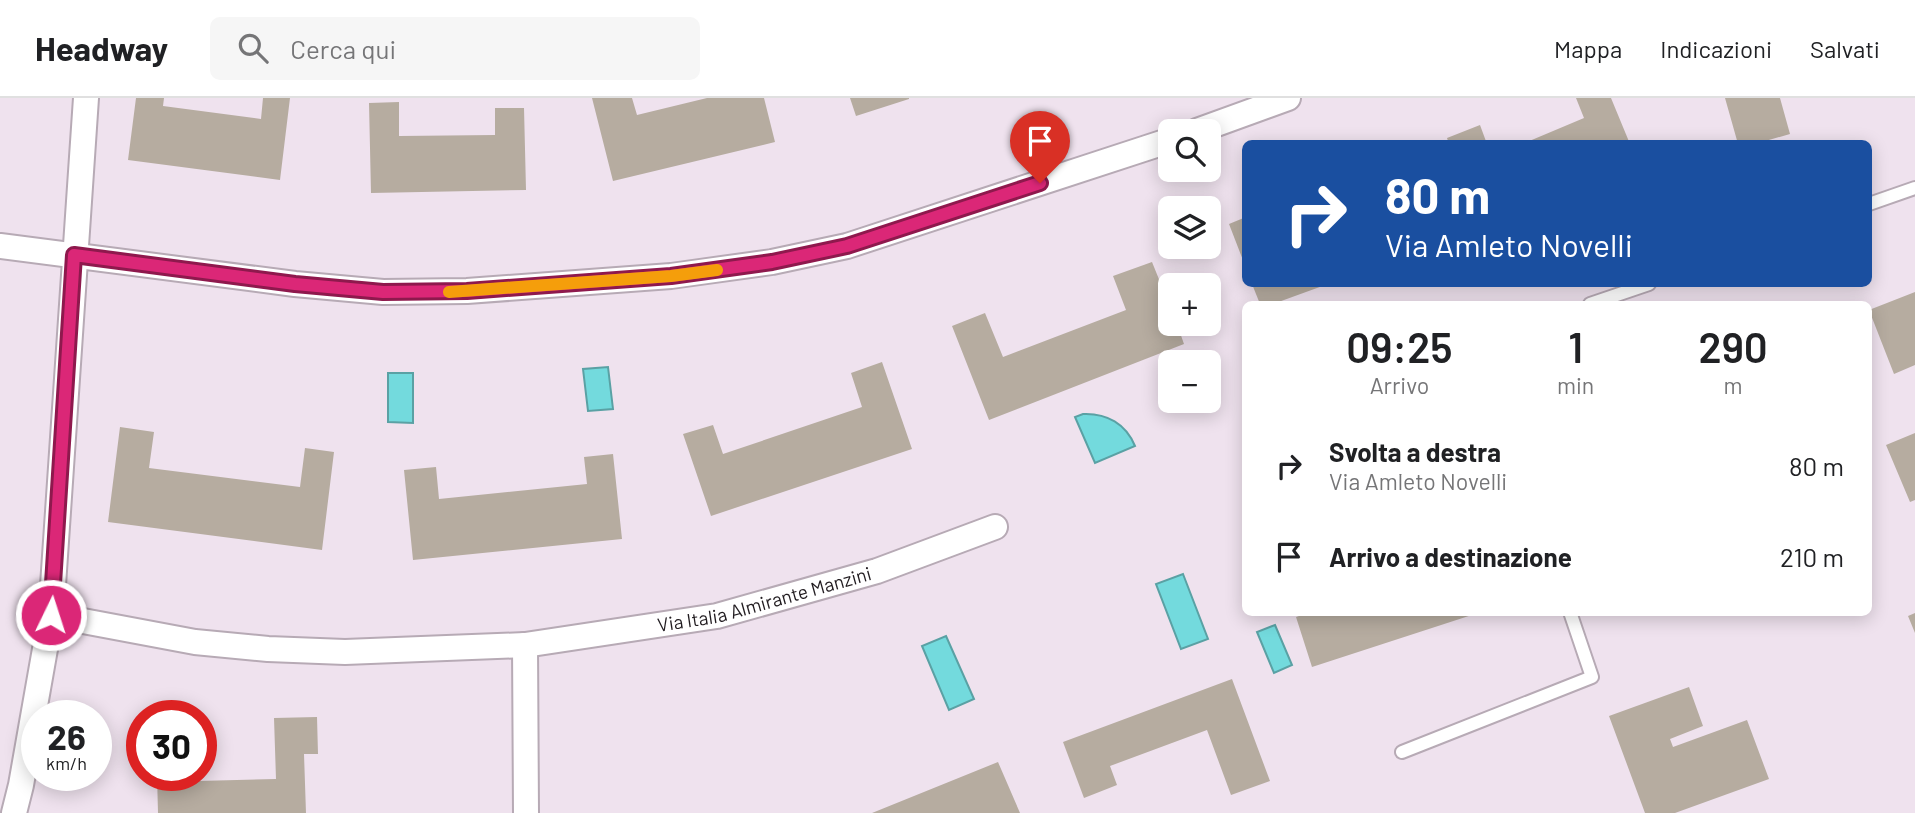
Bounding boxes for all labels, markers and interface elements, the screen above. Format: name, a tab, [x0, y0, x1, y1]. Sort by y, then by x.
search box	[210, 17, 700, 80]
text: Headway	[35, 28, 168, 68]
icon: search	[234, 29, 272, 67]
text: Cerca qui	[290, 33, 396, 64]
text: Mappa	[1554, 34, 1622, 63]
text: Indicazioni	[1660, 34, 1772, 63]
text: Salvati	[1810, 34, 1880, 63]
pin	[1010, 111, 1070, 183]
map controls	[1158, 119, 1221, 413]
button: search	[1158, 119, 1221, 182]
icon: arrive	[1021, 122, 1059, 160]
text: 80 m	[1385, 165, 1490, 224]
icon: right	[1270, 168, 1361, 259]
button: layers	[1158, 196, 1221, 259]
text: Via Amleto Novelli	[1385, 225, 1633, 263]
button: +	[1158, 273, 1221, 336]
text: 09:25	[1346, 321, 1453, 371]
text: 1	[1568, 321, 1583, 371]
text: 290	[1699, 321, 1768, 371]
button: −	[1158, 350, 1221, 413]
text: Arrivo	[1370, 371, 1429, 399]
text: min	[1557, 371, 1594, 399]
text: m	[1724, 371, 1743, 399]
text: Svolta a destra	[1329, 436, 1501, 467]
icon: right	[1270, 447, 1308, 485]
text: 80 m	[1789, 450, 1844, 481]
text: Via Amleto Novelli	[1329, 467, 1507, 495]
icon: arrive	[1270, 538, 1308, 576]
text: Arrivo a destinazione	[1329, 541, 1572, 572]
text: 210 m	[1780, 541, 1844, 572]
street label: Via Italia Almirante Manzini	[656, 561, 874, 636]
position arrow	[14, 578, 88, 652]
speed limit sign: 30	[126, 700, 217, 791]
text: 26	[47, 715, 86, 757]
text: km/h	[46, 752, 87, 774]

